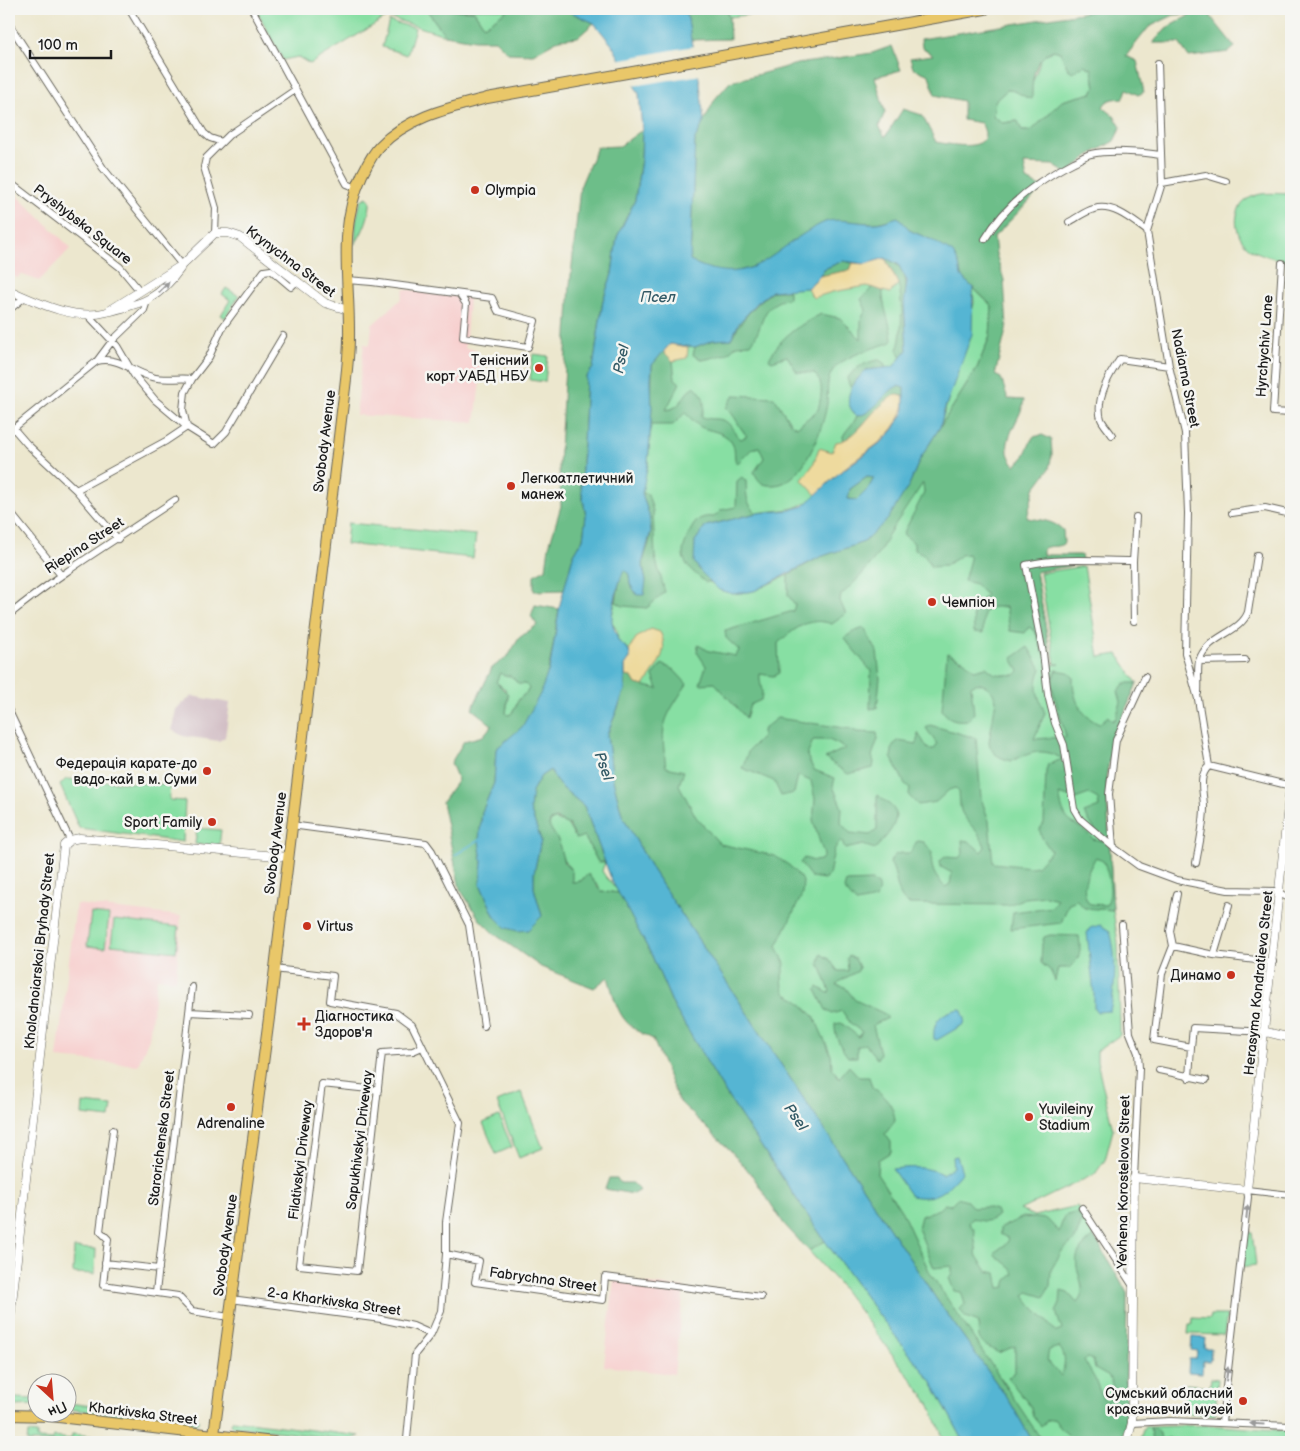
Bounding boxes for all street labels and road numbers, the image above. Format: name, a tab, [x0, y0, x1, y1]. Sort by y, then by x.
street label: Pryshybska Square	[30, 181, 135, 268]
street label: Krynychna Street	[242, 222, 339, 301]
street label: Hyrchychiv Lane	[1252, 294, 1277, 398]
street label: Nadiarna Street	[1168, 327, 1204, 430]
street label: Svobody Avenue	[310, 389, 339, 493]
street label: Riepina Street	[42, 513, 128, 577]
street label: Svobody Avenue	[261, 791, 290, 895]
street label: Kholodnoiarskoi Bryhady Street	[21, 851, 58, 1050]
street label: Herasyma Kondratieva Street	[1240, 889, 1277, 1076]
street label: Starorichenska Street	[145, 1069, 178, 1207]
street label: Sapukhivskyi Driveway	[343, 1069, 377, 1211]
street label: Yevhena Korostelova Street	[1113, 1094, 1134, 1270]
street label: Filativskyi Driveway	[285, 1099, 316, 1221]
street label: Svobody Avenue	[210, 1193, 241, 1297]
street label: Fabrychna Street	[488, 1264, 598, 1296]
street label: 2-a Kharkivska Street	[266, 1284, 402, 1319]
street label: Kharkivska Street	[88, 1398, 199, 1429]

